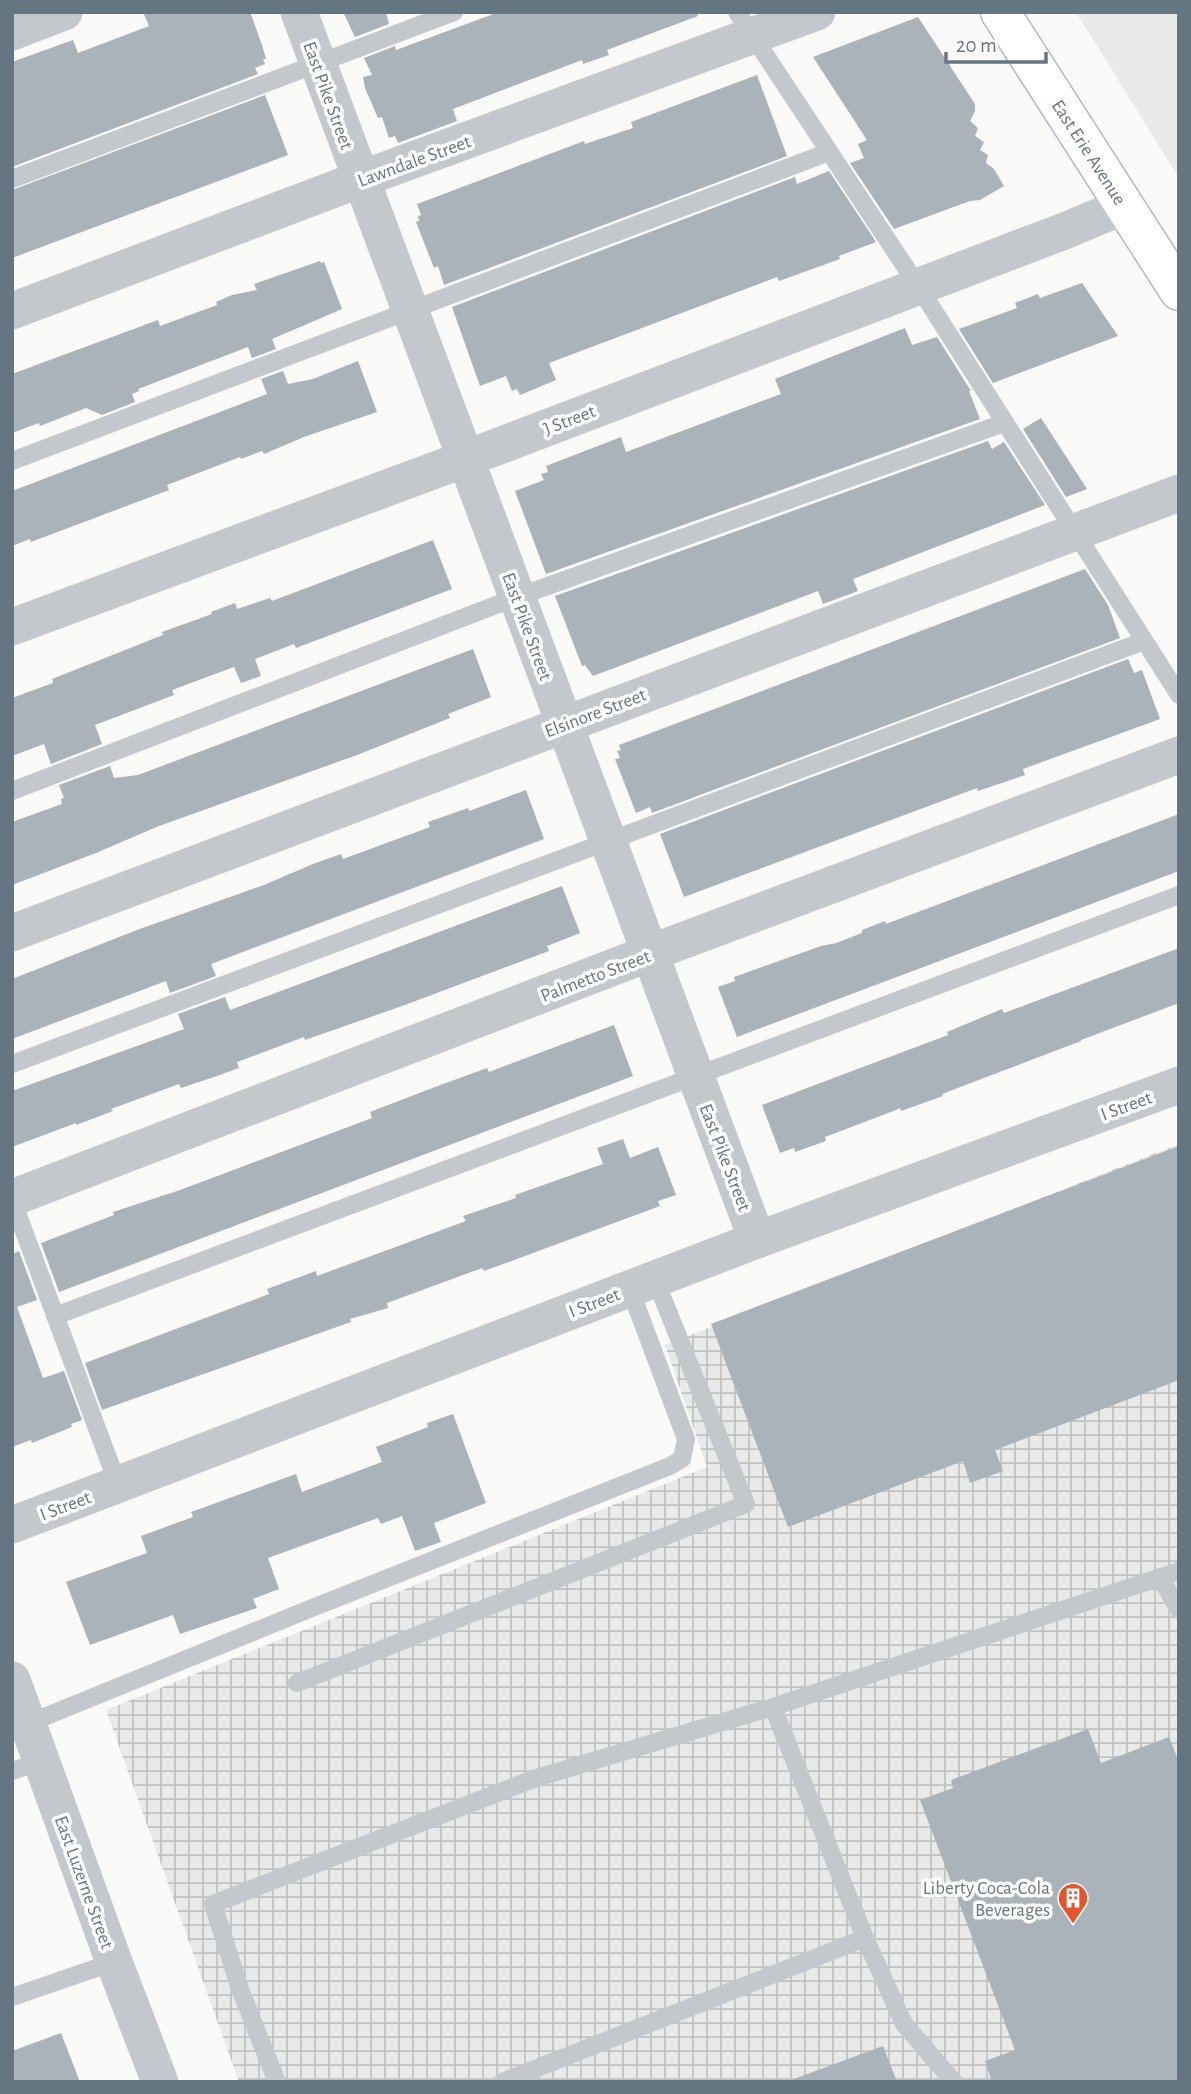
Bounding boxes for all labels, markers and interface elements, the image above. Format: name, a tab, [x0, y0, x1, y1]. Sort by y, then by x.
scale bar	[946, 21, 1046, 65]
text: 20 m	[956, 35, 997, 56]
street label: East Pike Street	[299, 39, 356, 152]
street label: East Erie Avenue	[1048, 97, 1129, 209]
street label: Lawndale Street	[355, 132, 474, 191]
street label: J Street	[541, 402, 598, 439]
street label: East Pike Street	[498, 570, 555, 683]
street label: Elsinore Street	[542, 685, 649, 741]
street label: Palmetto Street	[538, 947, 653, 1006]
street label: I Street	[1098, 1088, 1155, 1124]
street label: East Pike Street	[695, 1101, 754, 1214]
street label: I Street	[566, 1285, 623, 1322]
street label: I Street	[37, 1488, 94, 1525]
street label: East Luzerne Street	[51, 1813, 117, 1952]
place label: Liberty Coca-Cola Beverages	[923, 1879, 1050, 1920]
building icon: Liberty Coca-Cola Beverages	[1056, 1881, 1090, 1925]

